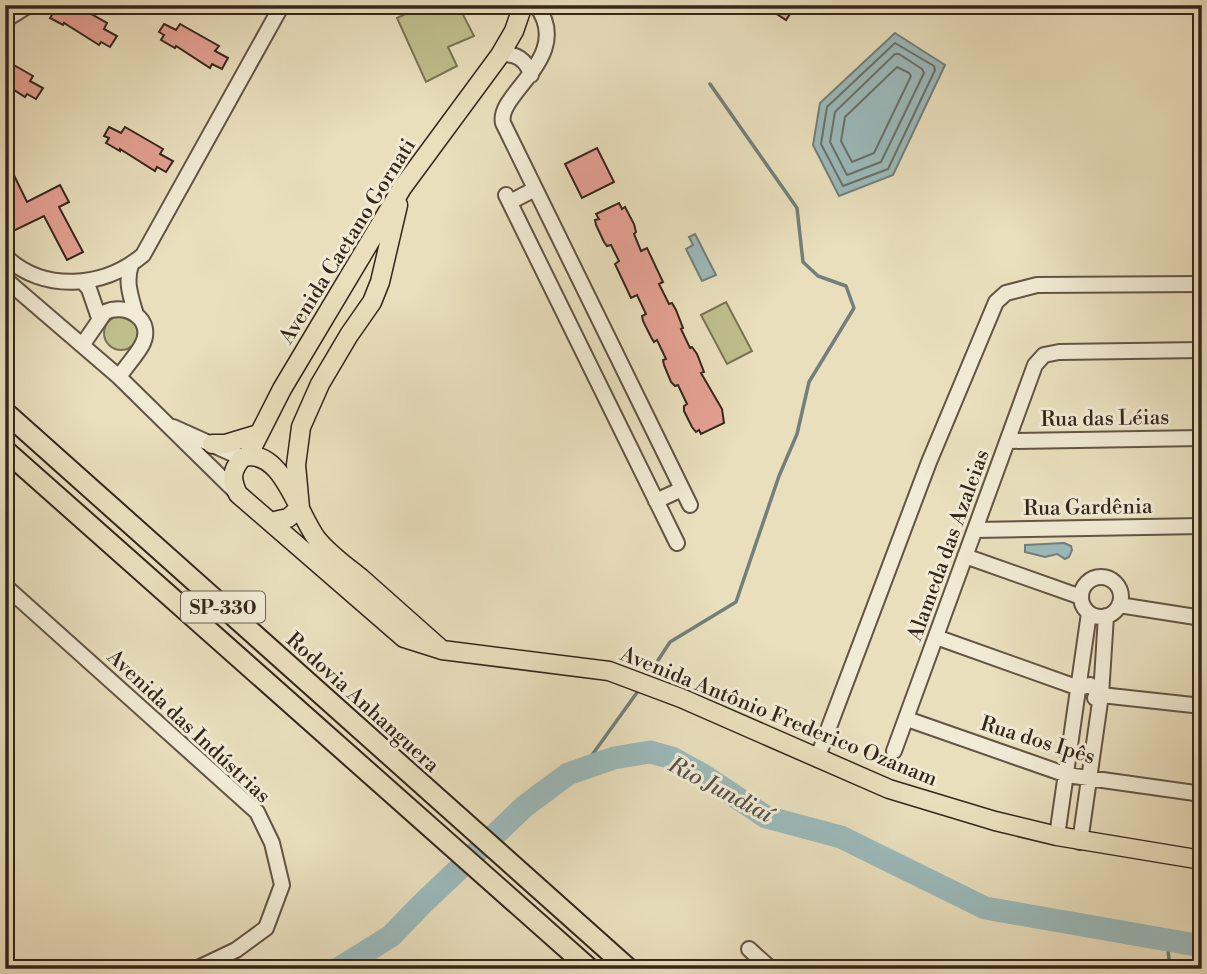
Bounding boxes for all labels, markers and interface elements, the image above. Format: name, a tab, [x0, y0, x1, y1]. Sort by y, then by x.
street label: Avenida Caetano Gornati	[273, 134, 422, 350]
street label: Rua das Léias	[1040, 405, 1170, 433]
street label: Alameda das Azaleias	[902, 446, 996, 646]
street label: Rua Gardênia	[1023, 494, 1153, 522]
road number: SP-330	[181, 592, 265, 622]
street label: Rodovia Anhanguera	[280, 627, 445, 779]
street label: Avenida Antônio Frederico Ozanam	[616, 641, 941, 793]
street label: Avenida das Indústrias	[100, 644, 275, 809]
street label: Rua dos Ipês	[977, 711, 1098, 771]
water label: Rio Jundiaí	[663, 750, 780, 830]

